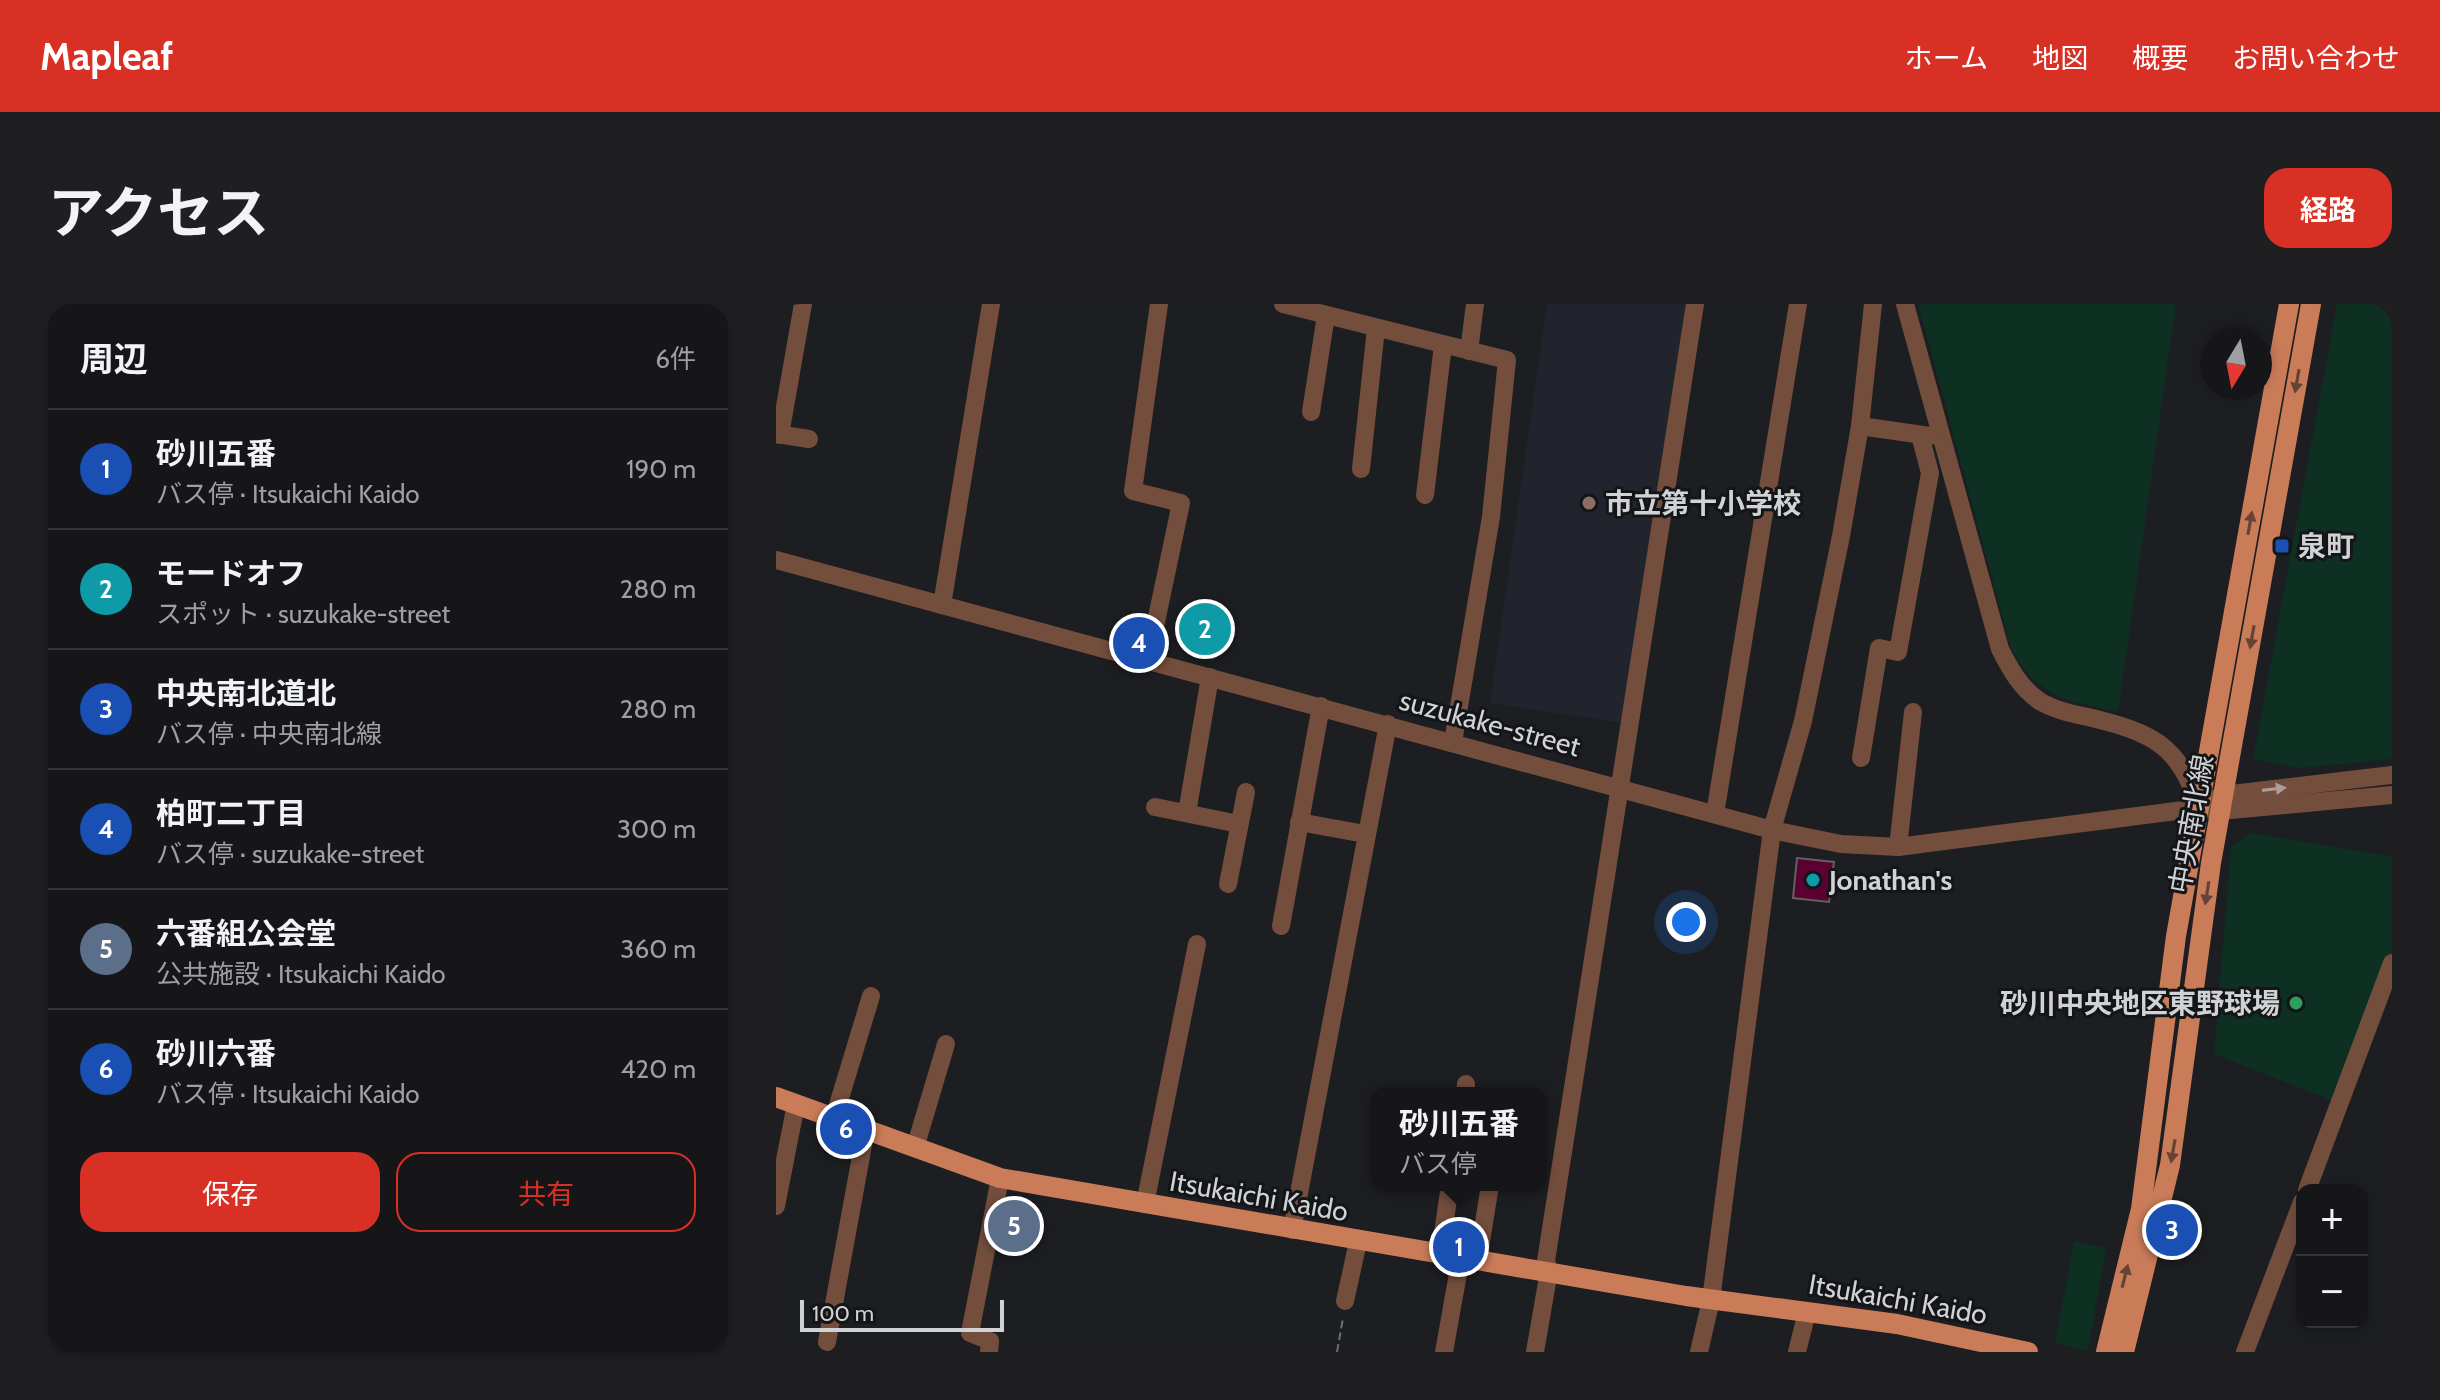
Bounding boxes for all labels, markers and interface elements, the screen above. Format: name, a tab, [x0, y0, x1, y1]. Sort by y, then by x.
text: Mapleaf	[40, 33, 173, 80]
text: ホーム	[1905, 41, 1988, 75]
text: 地図	[2032, 41, 2088, 75]
text: 概要	[2132, 41, 2188, 75]
text: お問い合わせ	[2232, 41, 2400, 75]
button: 経路	[2264, 168, 2392, 248]
text: アクセス	[48, 179, 269, 247]
north arrow	[2200, 328, 2272, 400]
text: 周辺	[80, 338, 148, 380]
text: 6件	[655, 343, 696, 375]
one-way arrow	[2291, 369, 2303, 394]
text: 砂川五番	[156, 435, 276, 472]
text: 1	[101, 453, 111, 485]
text: 190 m	[626, 453, 696, 485]
text: バス停 · Itsukaichi Kaido	[156, 478, 420, 510]
place label: 市立第十小学校	[1605, 486, 1801, 520]
marker: 市立第十小学校	[1580, 494, 1598, 512]
one-way arrow	[2245, 510, 2257, 535]
place label: 泉町	[2298, 529, 2354, 563]
marker: 泉町	[2273, 537, 2291, 555]
text: モードオフ	[156, 555, 306, 592]
text: 2	[99, 573, 113, 605]
text: 280 m	[620, 573, 696, 605]
text: スポット · suzukake-street	[156, 598, 450, 630]
pin: 2	[1179, 599, 1231, 659]
pin: 4	[1113, 613, 1165, 673]
one-way arrow	[2245, 625, 2257, 650]
text: 中央南北道北	[156, 675, 336, 712]
street label: suzukake-street	[1396, 683, 1584, 763]
text: 3	[99, 693, 113, 725]
text: 280 m	[620, 693, 696, 725]
text: バス停 · 中央南北線	[156, 718, 382, 750]
street label: 中央南北線	[2162, 752, 2220, 896]
one-way arrow	[2262, 782, 2287, 795]
text: 柏町二丁目	[156, 795, 306, 832]
text: 4	[98, 813, 114, 845]
text: 300 m	[617, 813, 696, 845]
text: バス停 · suzukake-street	[156, 838, 424, 870]
place label: Jonathan's	[1828, 863, 1952, 897]
marker: Jonathan's	[1804, 871, 1822, 889]
one-way arrow	[2200, 881, 2213, 906]
your location	[1666, 902, 1706, 942]
text: 六番組公会堂	[156, 915, 336, 952]
text: 5	[99, 933, 113, 965]
text: 360 m	[620, 933, 696, 965]
text: 公共施設 · Itsukaichi Kaido	[156, 958, 446, 990]
place label: 砂川中央地区東野球場	[2000, 986, 2280, 1020]
marker: 砂川中央地区東野球場	[2287, 994, 2305, 1012]
text: 砂川六番	[156, 1035, 276, 1072]
text: 6	[99, 1053, 113, 1085]
text: 420 m	[621, 1053, 696, 1085]
text: バス停 · Itsukaichi Kaido	[156, 1078, 420, 1110]
popup	[1371, 1087, 1547, 1191]
pin: 6	[820, 1099, 872, 1159]
text: 砂川五番	[1399, 1105, 1519, 1142]
one-way arrow	[2166, 1138, 2178, 1163]
text: バス停	[1399, 1148, 1477, 1180]
button: 保存	[80, 1152, 380, 1232]
button: 共有	[396, 1152, 696, 1232]
street label: Itsukaichi Kaido	[1167, 1164, 1351, 1228]
map controls	[2296, 1184, 2368, 1328]
button: +	[2296, 1184, 2368, 1256]
pin: 5	[988, 1196, 1040, 1256]
pin: 3	[2146, 1200, 2198, 1260]
pin: 1	[1433, 1217, 1485, 1277]
button: −	[2296, 1256, 2368, 1328]
one-way arrow	[2120, 1264, 2132, 1289]
street label: Itsukaichi Kaido	[1806, 1267, 1990, 1331]
scale bar	[800, 1296, 1004, 1332]
text: 100 m	[812, 1300, 874, 1327]

